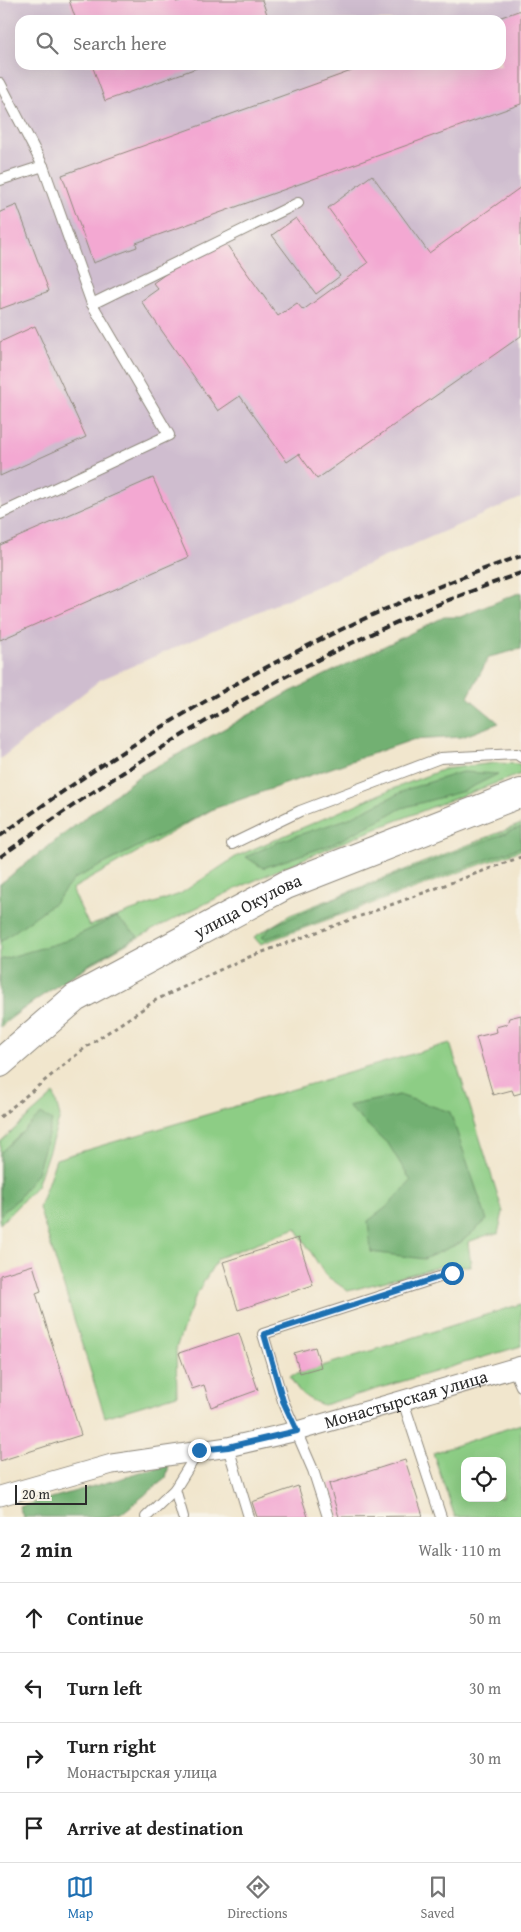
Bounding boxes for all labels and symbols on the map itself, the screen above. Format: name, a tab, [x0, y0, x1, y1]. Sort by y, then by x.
street label: улица Окулова	[188, 866, 306, 946]
route start	[441, 1262, 464, 1285]
street label: Монастырская улица	[321, 1362, 491, 1435]
route end	[188, 1439, 211, 1462]
scale bar	[15, 1482, 88, 1505]

